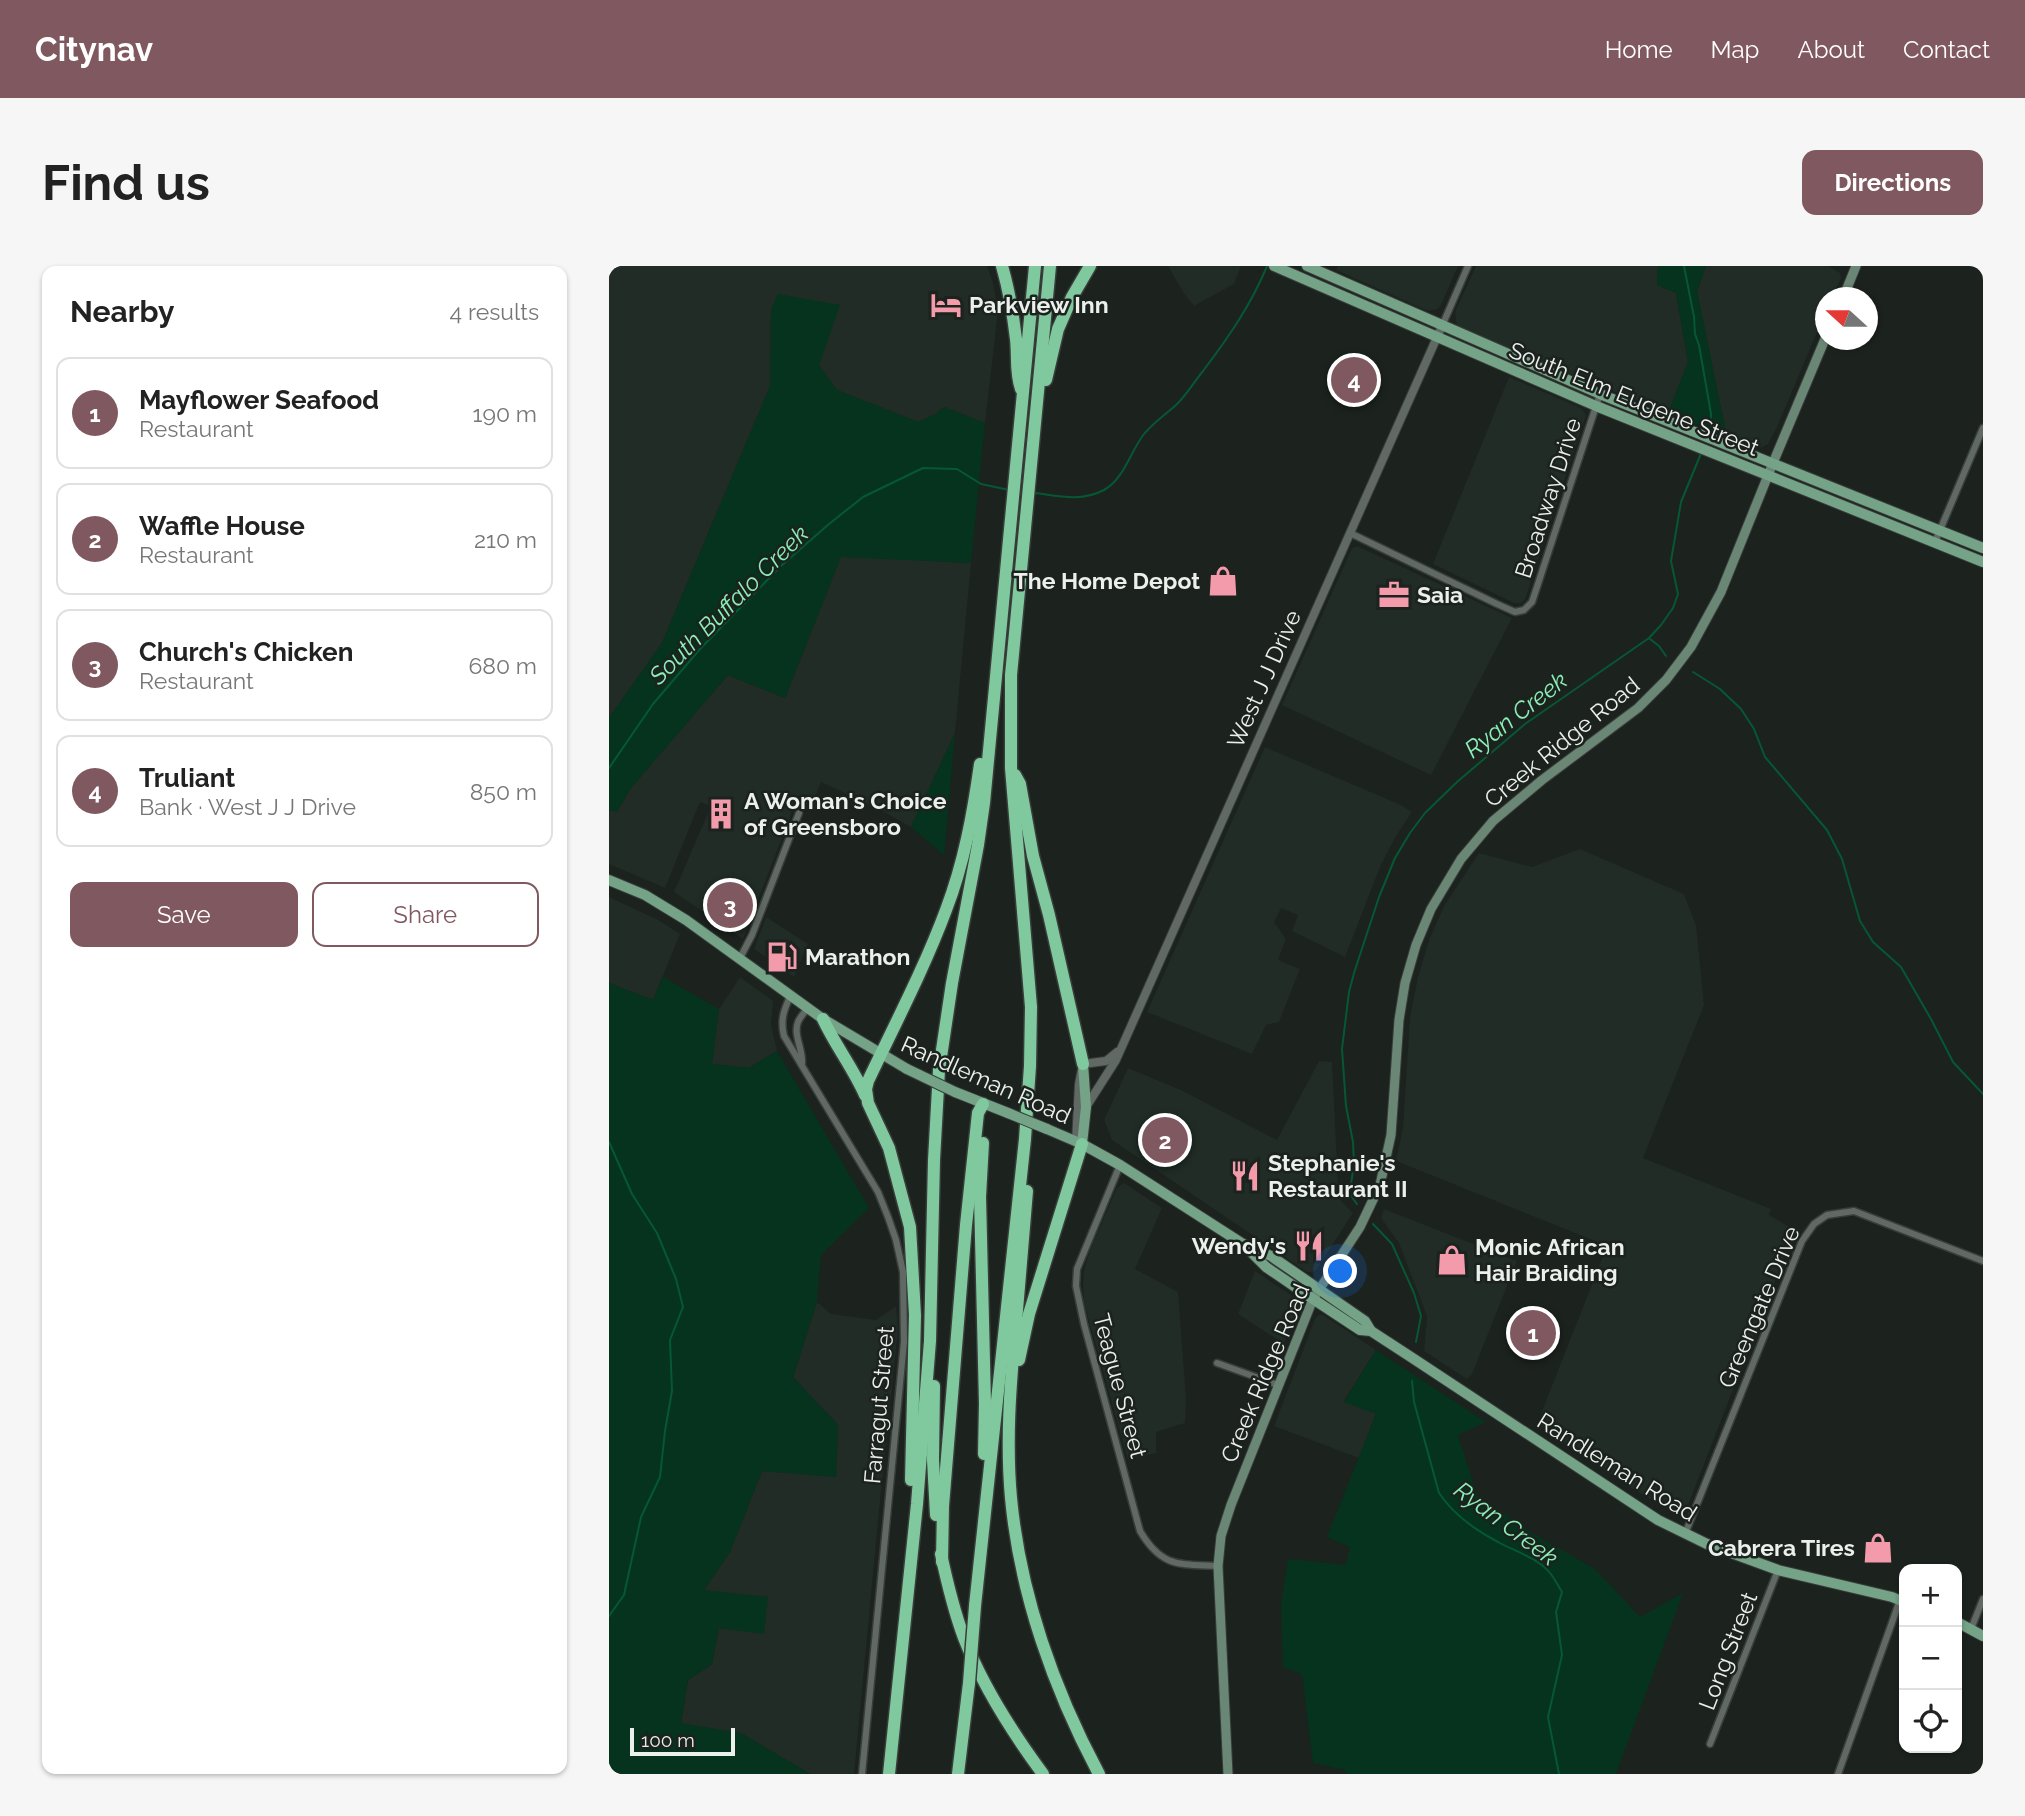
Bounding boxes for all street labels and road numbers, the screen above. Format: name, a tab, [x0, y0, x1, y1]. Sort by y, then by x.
street label: South Elm Eugene Street	[1505, 336, 1763, 461]
street label: Broadway Drive	[1509, 414, 1586, 581]
street label: West J J Drive	[1221, 606, 1306, 752]
street label: Creek Ridge Road	[1479, 671, 1645, 812]
street label: Randleman Road	[897, 1030, 1075, 1129]
street label: Greengate Drive	[1712, 1222, 1805, 1392]
street label: Creek Ridge Road	[1215, 1279, 1314, 1466]
street label: Teague Street	[1088, 1311, 1153, 1461]
street label: Farragut Street	[858, 1325, 899, 1485]
street label: Randleman Road	[1533, 1407, 1702, 1527]
street label: Long Street	[1693, 1588, 1762, 1714]

